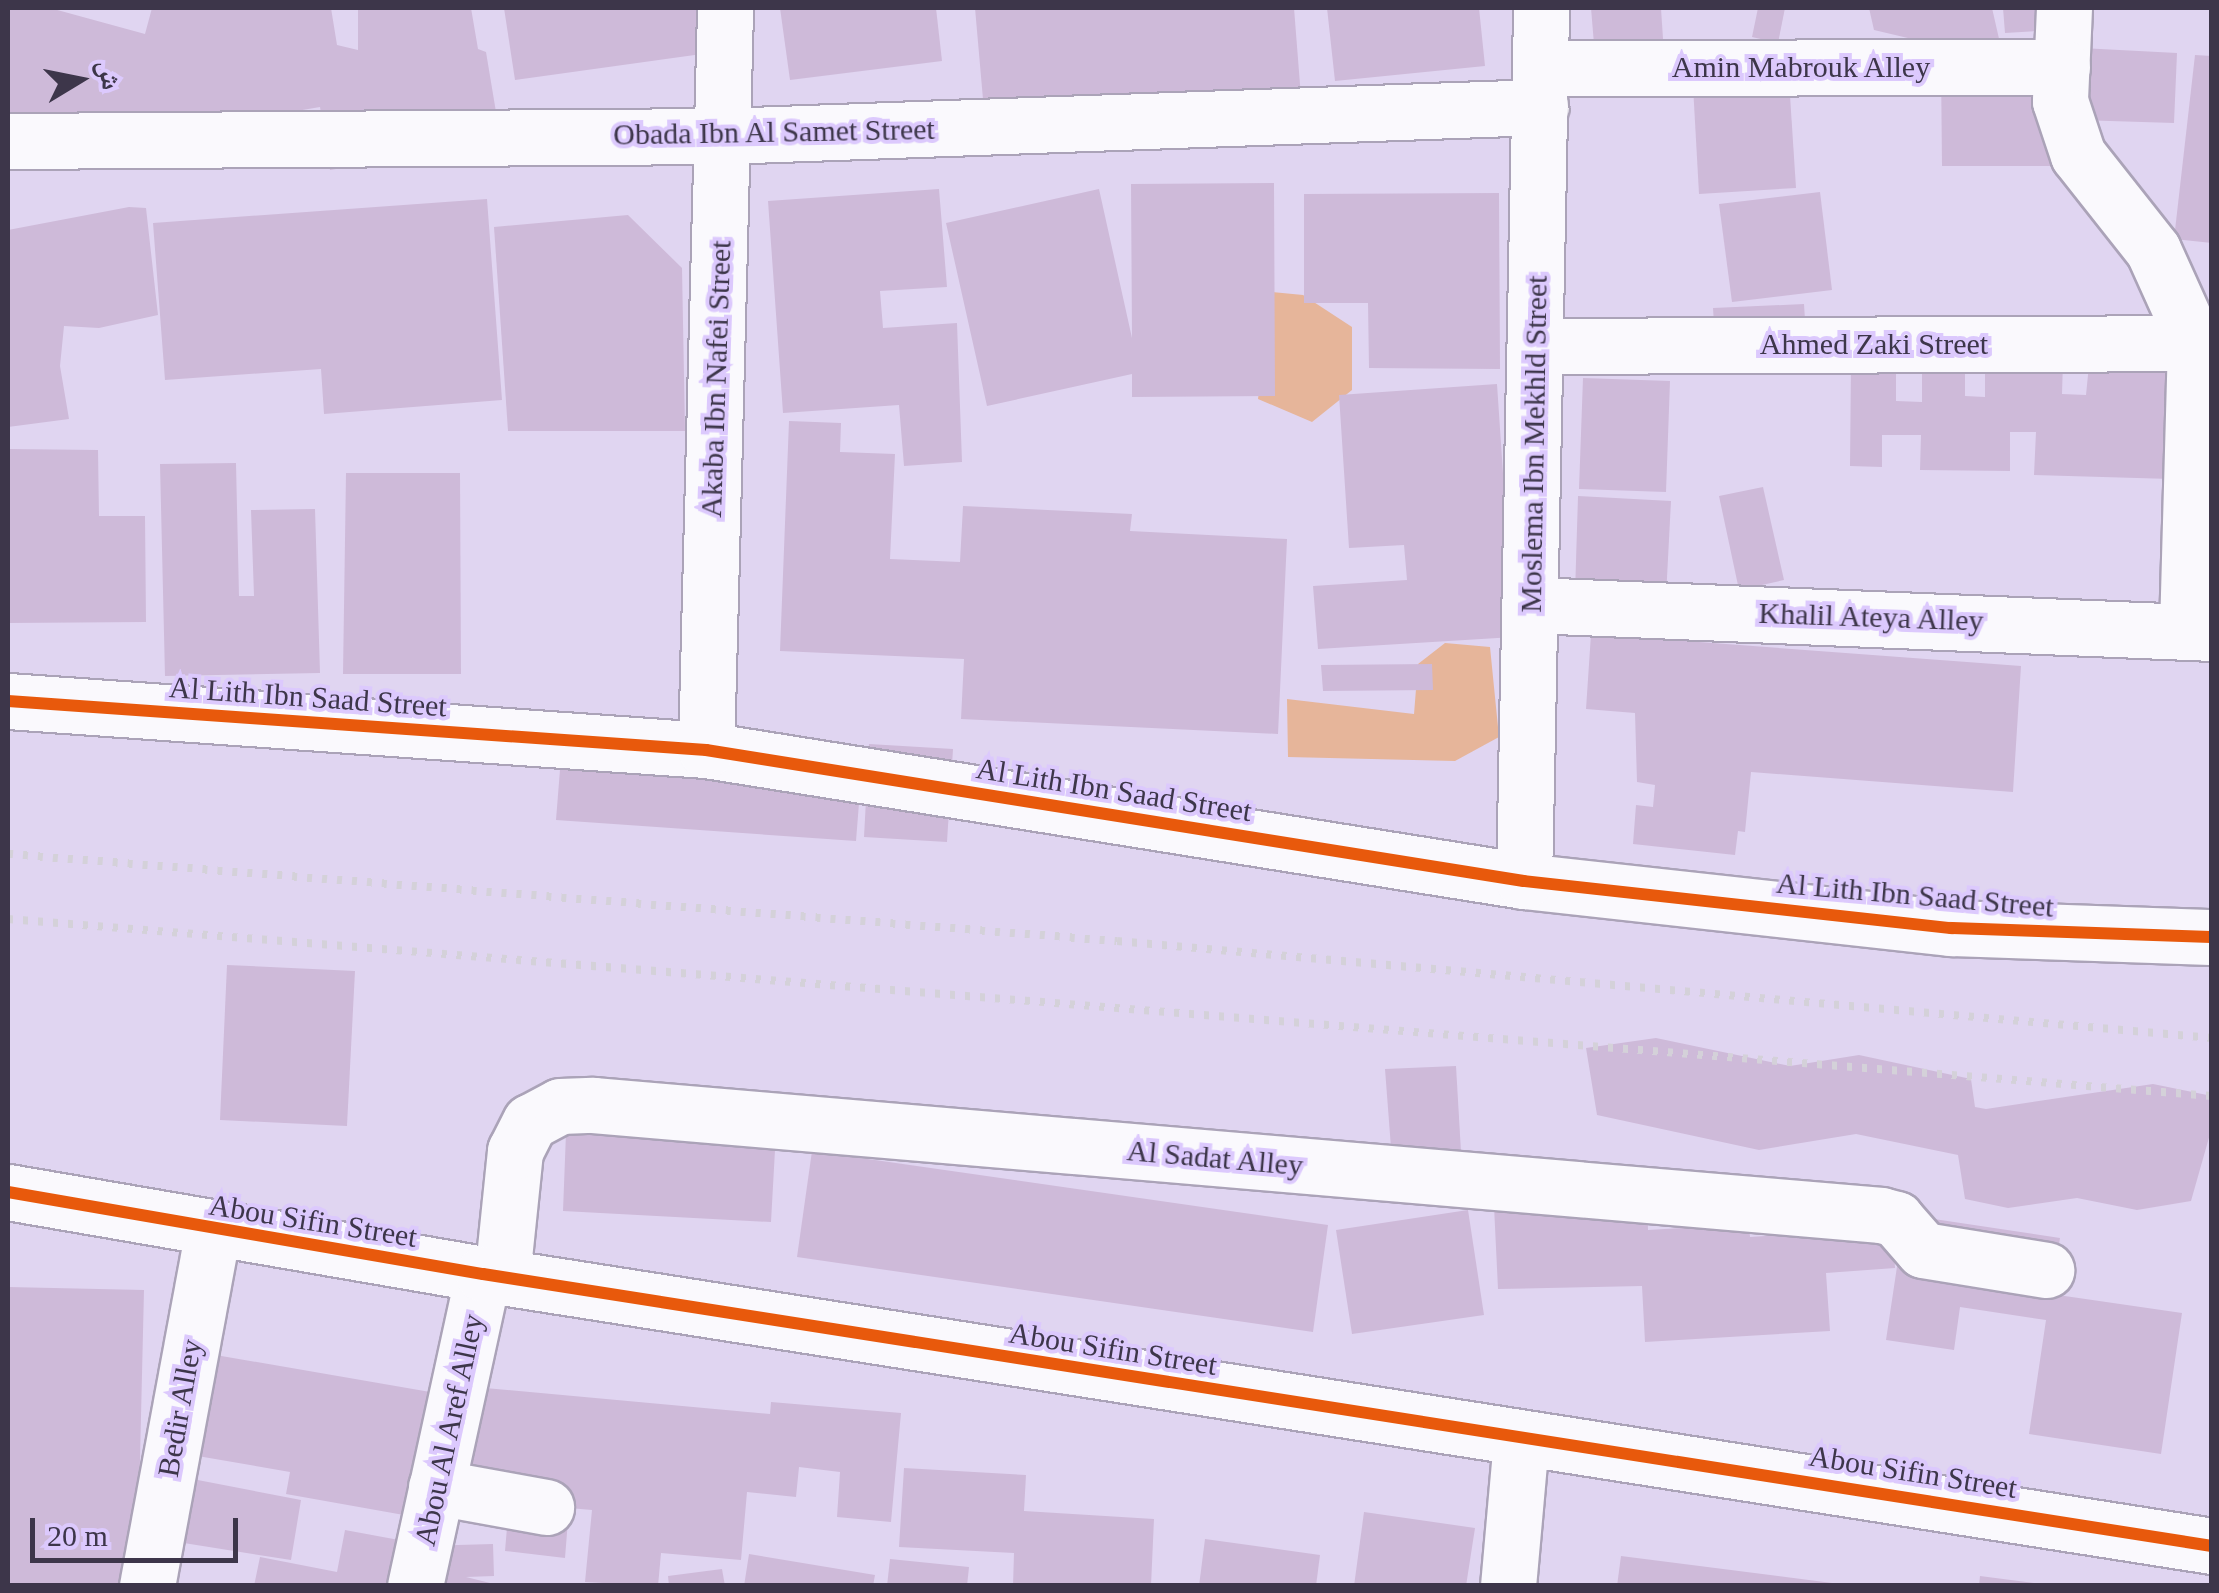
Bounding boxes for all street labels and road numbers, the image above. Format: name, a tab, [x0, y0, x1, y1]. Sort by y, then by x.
street label: Amin Mabrouk Alley	[1671, 49, 1931, 85]
street label: Obada Ibn Al Samet Street	[612, 111, 936, 153]
street label: Akaba Ibn Nafei Street	[693, 240, 739, 518]
street label: Moslema Ibn Mekhld Street	[1513, 275, 1555, 613]
street label: Ahmed Zaki Street	[1760, 326, 1988, 362]
street label: Khalil Ateya Alley	[1756, 595, 1986, 639]
street label: Al Lith Ibn Saad Street	[168, 669, 448, 725]
street label: Al Lith Ibn Saad Street	[974, 750, 1254, 830]
street label: Al Lith Ibn Saad Street	[1775, 865, 2055, 925]
street label: Al Sadat Alley	[1125, 1132, 1305, 1184]
street label: Abou Sifin Street	[206, 1187, 420, 1255]
street label: Abou Al Aref Alley	[406, 1309, 492, 1551]
street label: Abou Sifin Street	[1006, 1315, 1220, 1383]
street label: Bedir Alley	[150, 1336, 210, 1480]
street label: Abou Sifin Street	[1806, 1438, 2020, 1506]

